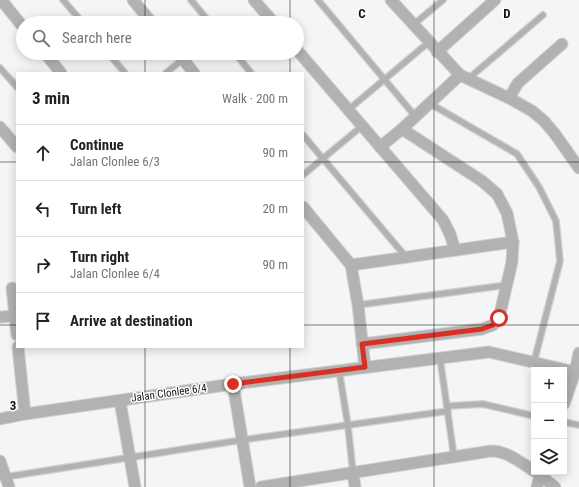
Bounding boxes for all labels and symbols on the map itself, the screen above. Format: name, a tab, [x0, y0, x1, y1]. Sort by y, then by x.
text: C	[358, 6, 366, 21]
text: D	[503, 6, 511, 21]
route start	[490, 309, 508, 327]
route end	[224, 375, 242, 393]
street label: Jalan Clonlee 6/4	[130, 381, 208, 405]
text: 3	[10, 398, 16, 413]

